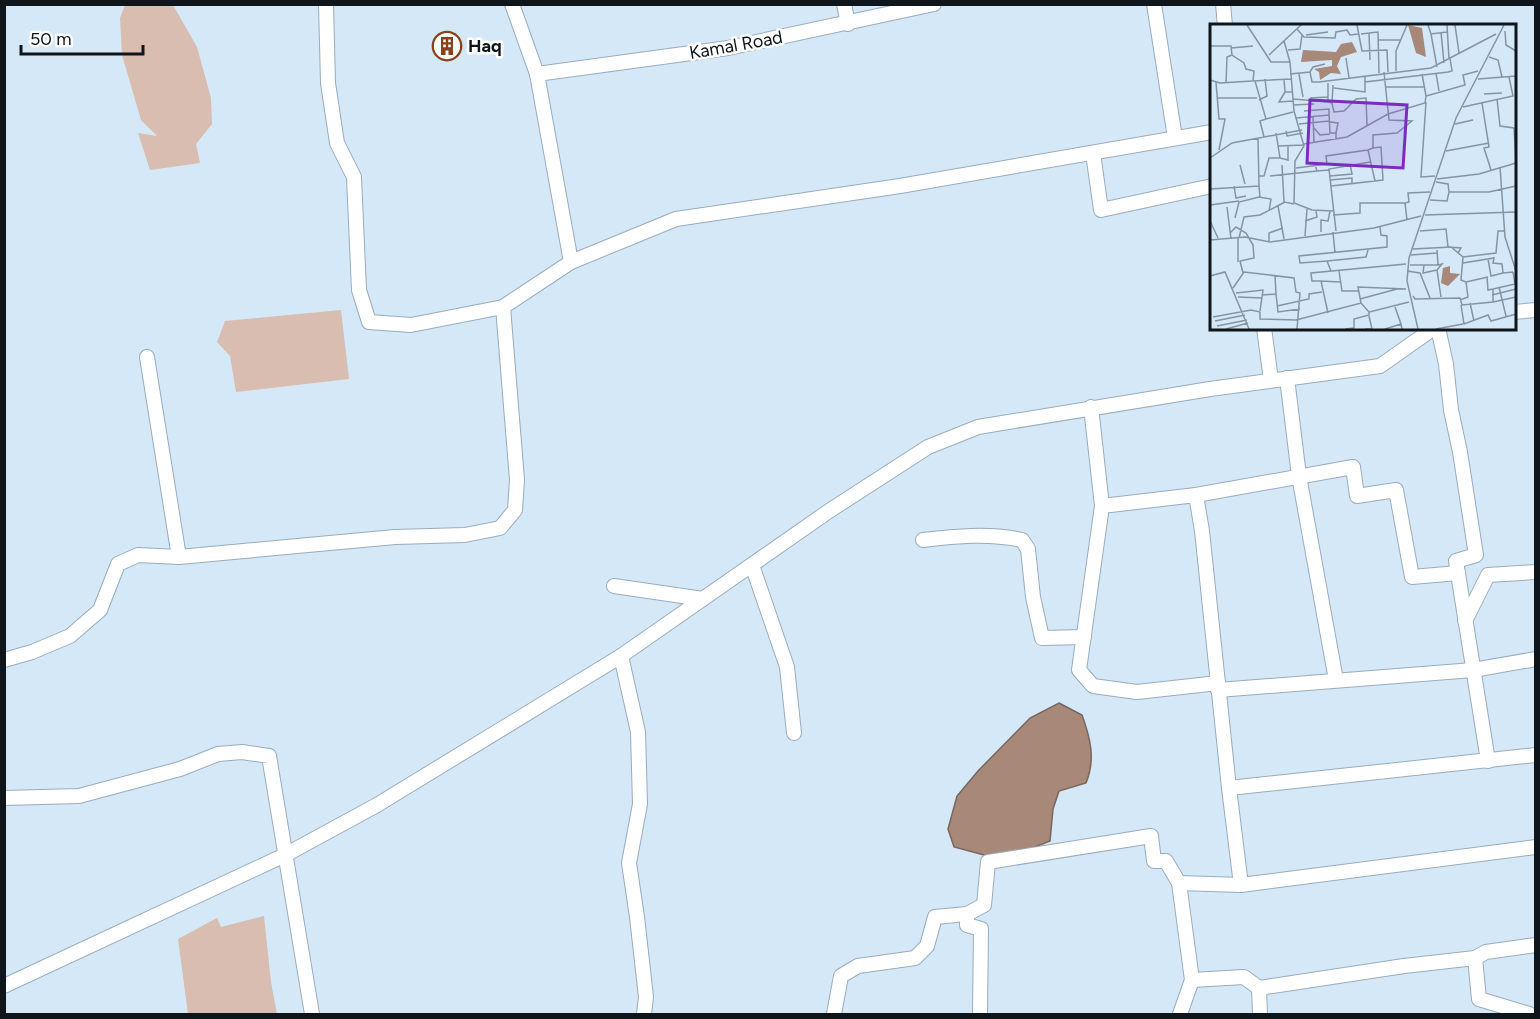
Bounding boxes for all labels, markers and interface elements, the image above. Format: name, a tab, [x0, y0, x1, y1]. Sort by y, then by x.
scale bar	[21, 18, 142, 56]
inset map	[1210, 24, 1516, 330]
street label: Kamal Road	[688, 26, 784, 64]
text: 50 m	[30, 28, 72, 50]
building icon: Haq	[431, 30, 463, 62]
place label: Haq	[468, 35, 502, 57]

